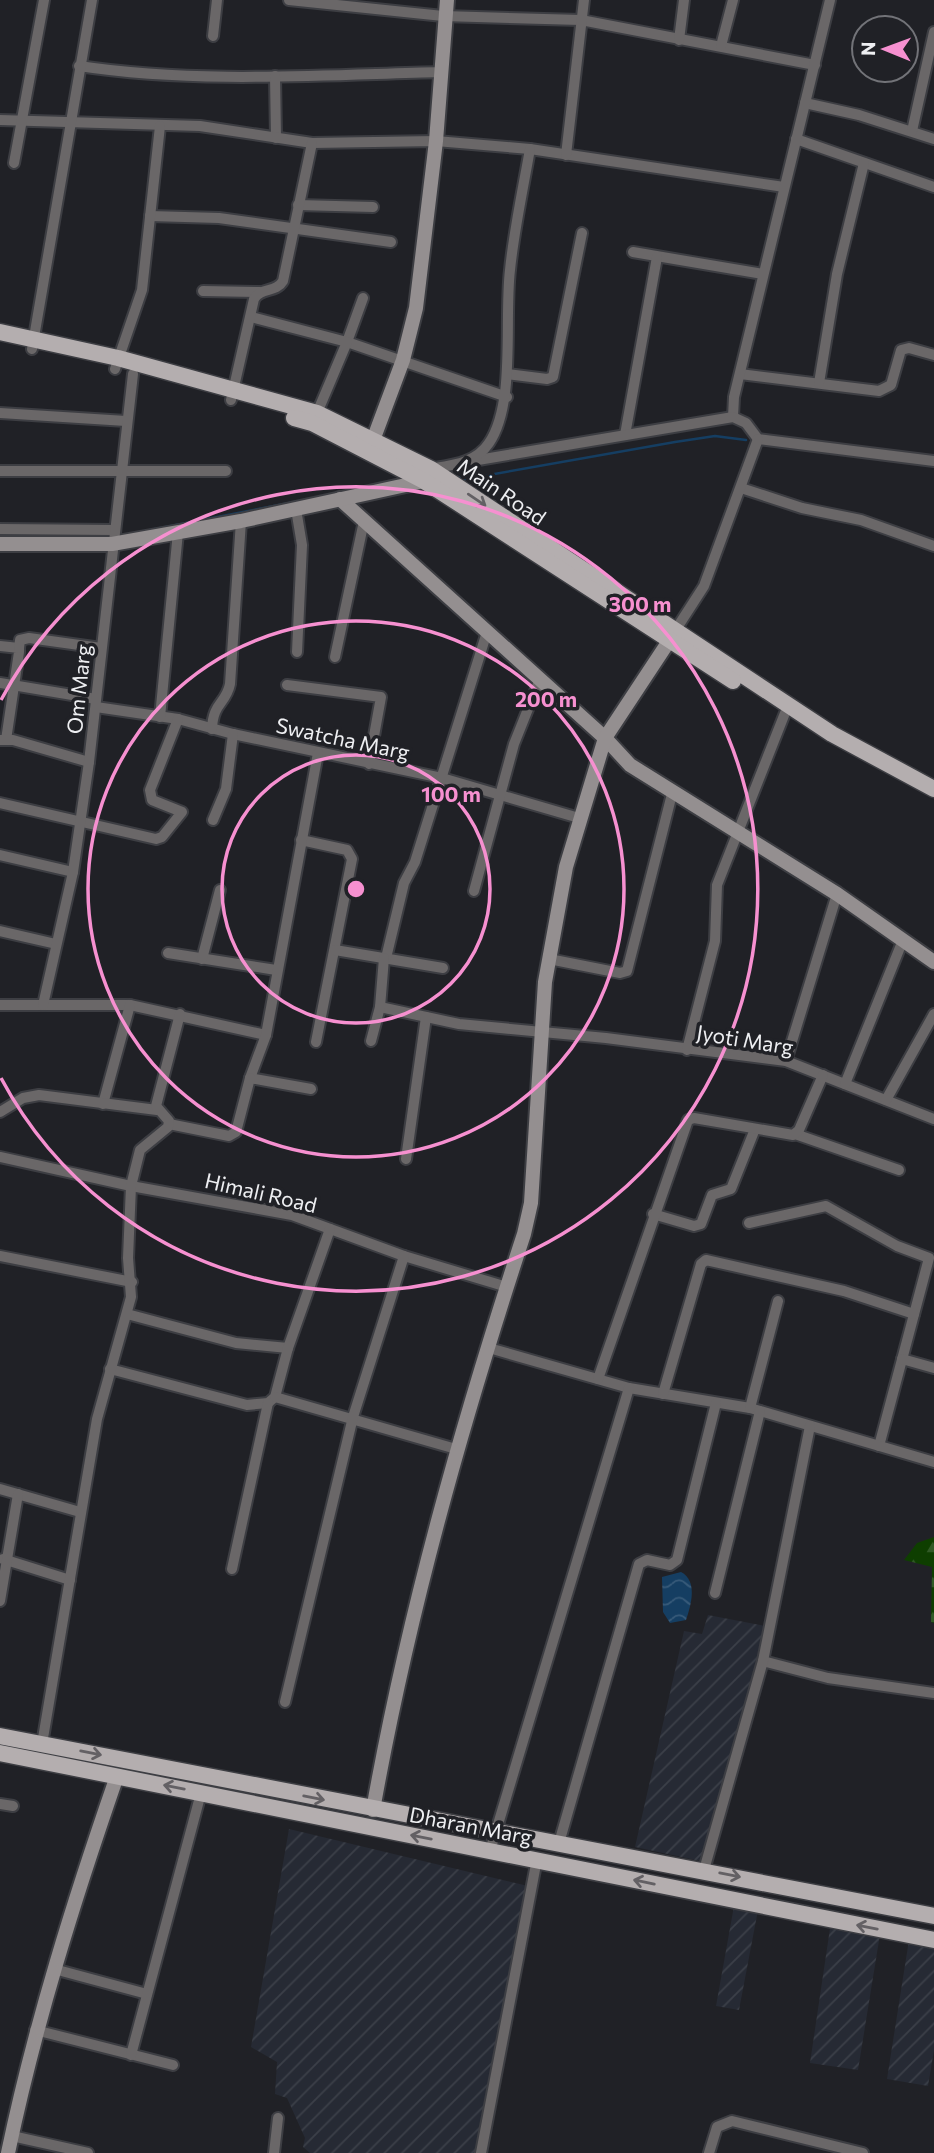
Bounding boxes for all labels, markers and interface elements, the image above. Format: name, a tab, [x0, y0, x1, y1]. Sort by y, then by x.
north arrow	[850, 14, 920, 84]
text: N	[856, 41, 879, 56]
street label: Main Road	[453, 452, 551, 530]
one-way arrow	[466, 493, 486, 507]
text: 300 m	[609, 591, 671, 616]
street label: Om Marg	[61, 643, 95, 735]
text: 200 m	[515, 686, 577, 711]
street label: Swatcha Marg	[274, 712, 412, 764]
text: 100 m	[421, 781, 481, 806]
centre of rings	[344, 877, 368, 901]
street label: Jyoti Marg	[695, 1019, 795, 1059]
street label: Himali Road	[203, 1167, 319, 1217]
one-way arrow	[79, 1747, 102, 1761]
one-way arrow	[163, 1780, 186, 1794]
one-way arrow	[302, 1792, 325, 1805]
street label: Dharan Marg	[408, 1801, 534, 1849]
one-way arrow	[410, 1829, 433, 1843]
one-way arrow	[719, 1869, 741, 1883]
one-way arrow	[633, 1874, 656, 1888]
one-way arrow	[856, 1920, 879, 1933]

